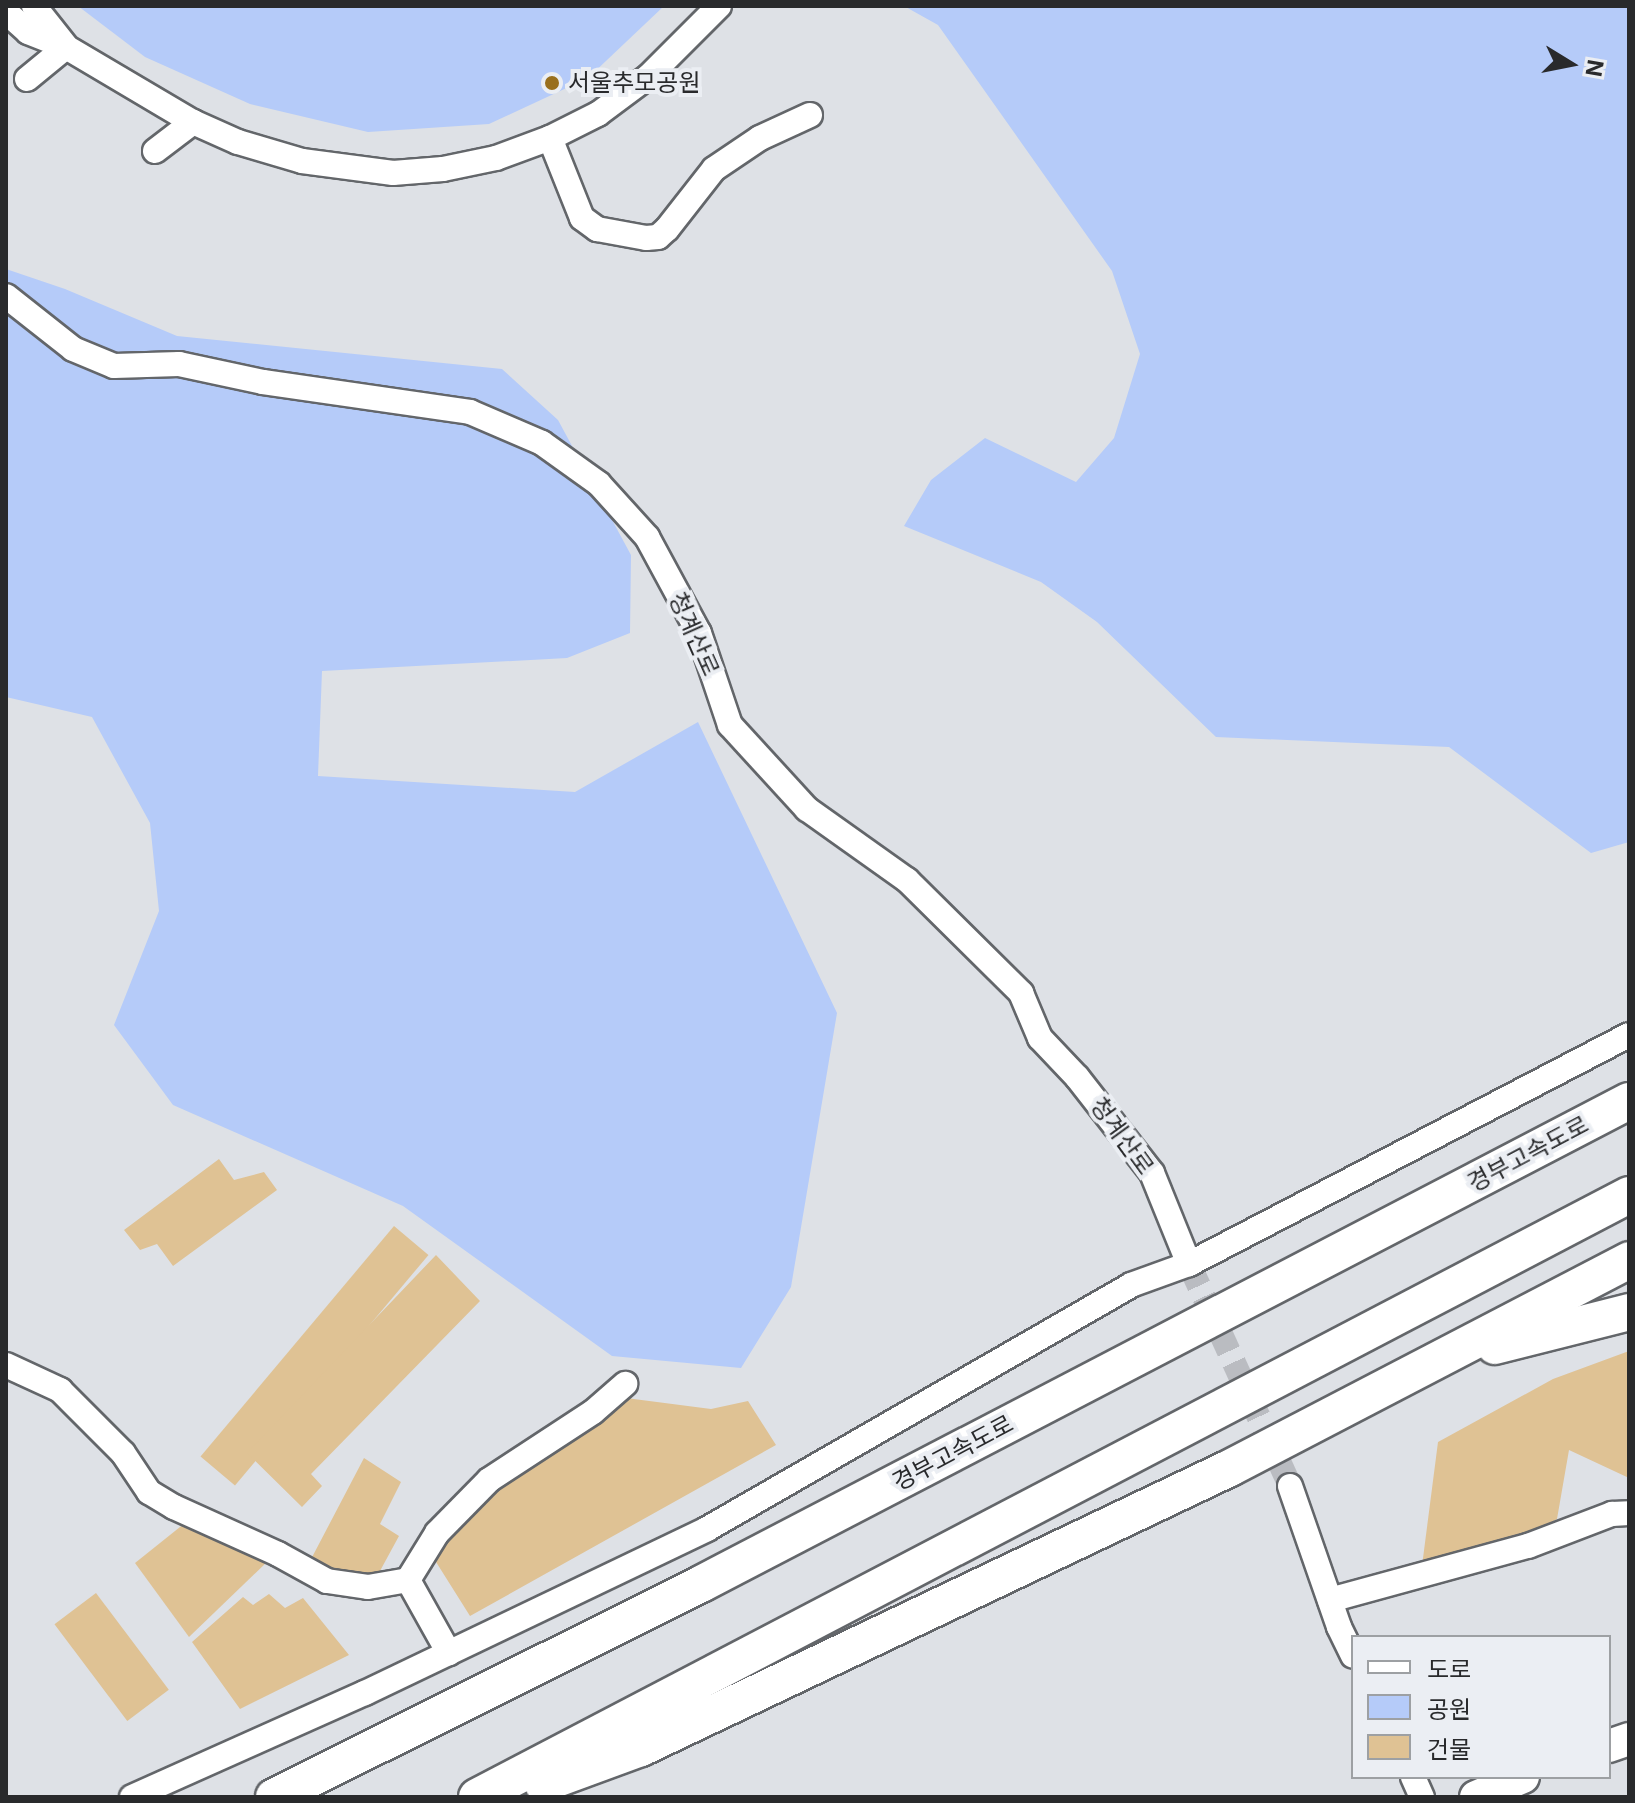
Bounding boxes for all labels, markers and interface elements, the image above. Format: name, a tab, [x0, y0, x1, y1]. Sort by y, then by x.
north arrow	[1531, 24, 1611, 104]
text: N	[1580, 58, 1609, 79]
place label: 서울추모공원	[568, 69, 700, 97]
marker: 서울추모공원	[543, 74, 561, 92]
street label: 청계산로	[663, 588, 725, 680]
street label: 청계산로	[1084, 1092, 1160, 1180]
street label: 경부고속도로	[1463, 1110, 1593, 1198]
street label: 경부고속도로	[888, 1409, 1018, 1497]
legend	[1351, 1635, 1611, 1779]
text: 도로	[1427, 1655, 1471, 1684]
text: 공원	[1427, 1695, 1471, 1724]
text: 건물	[1427, 1735, 1471, 1764]

